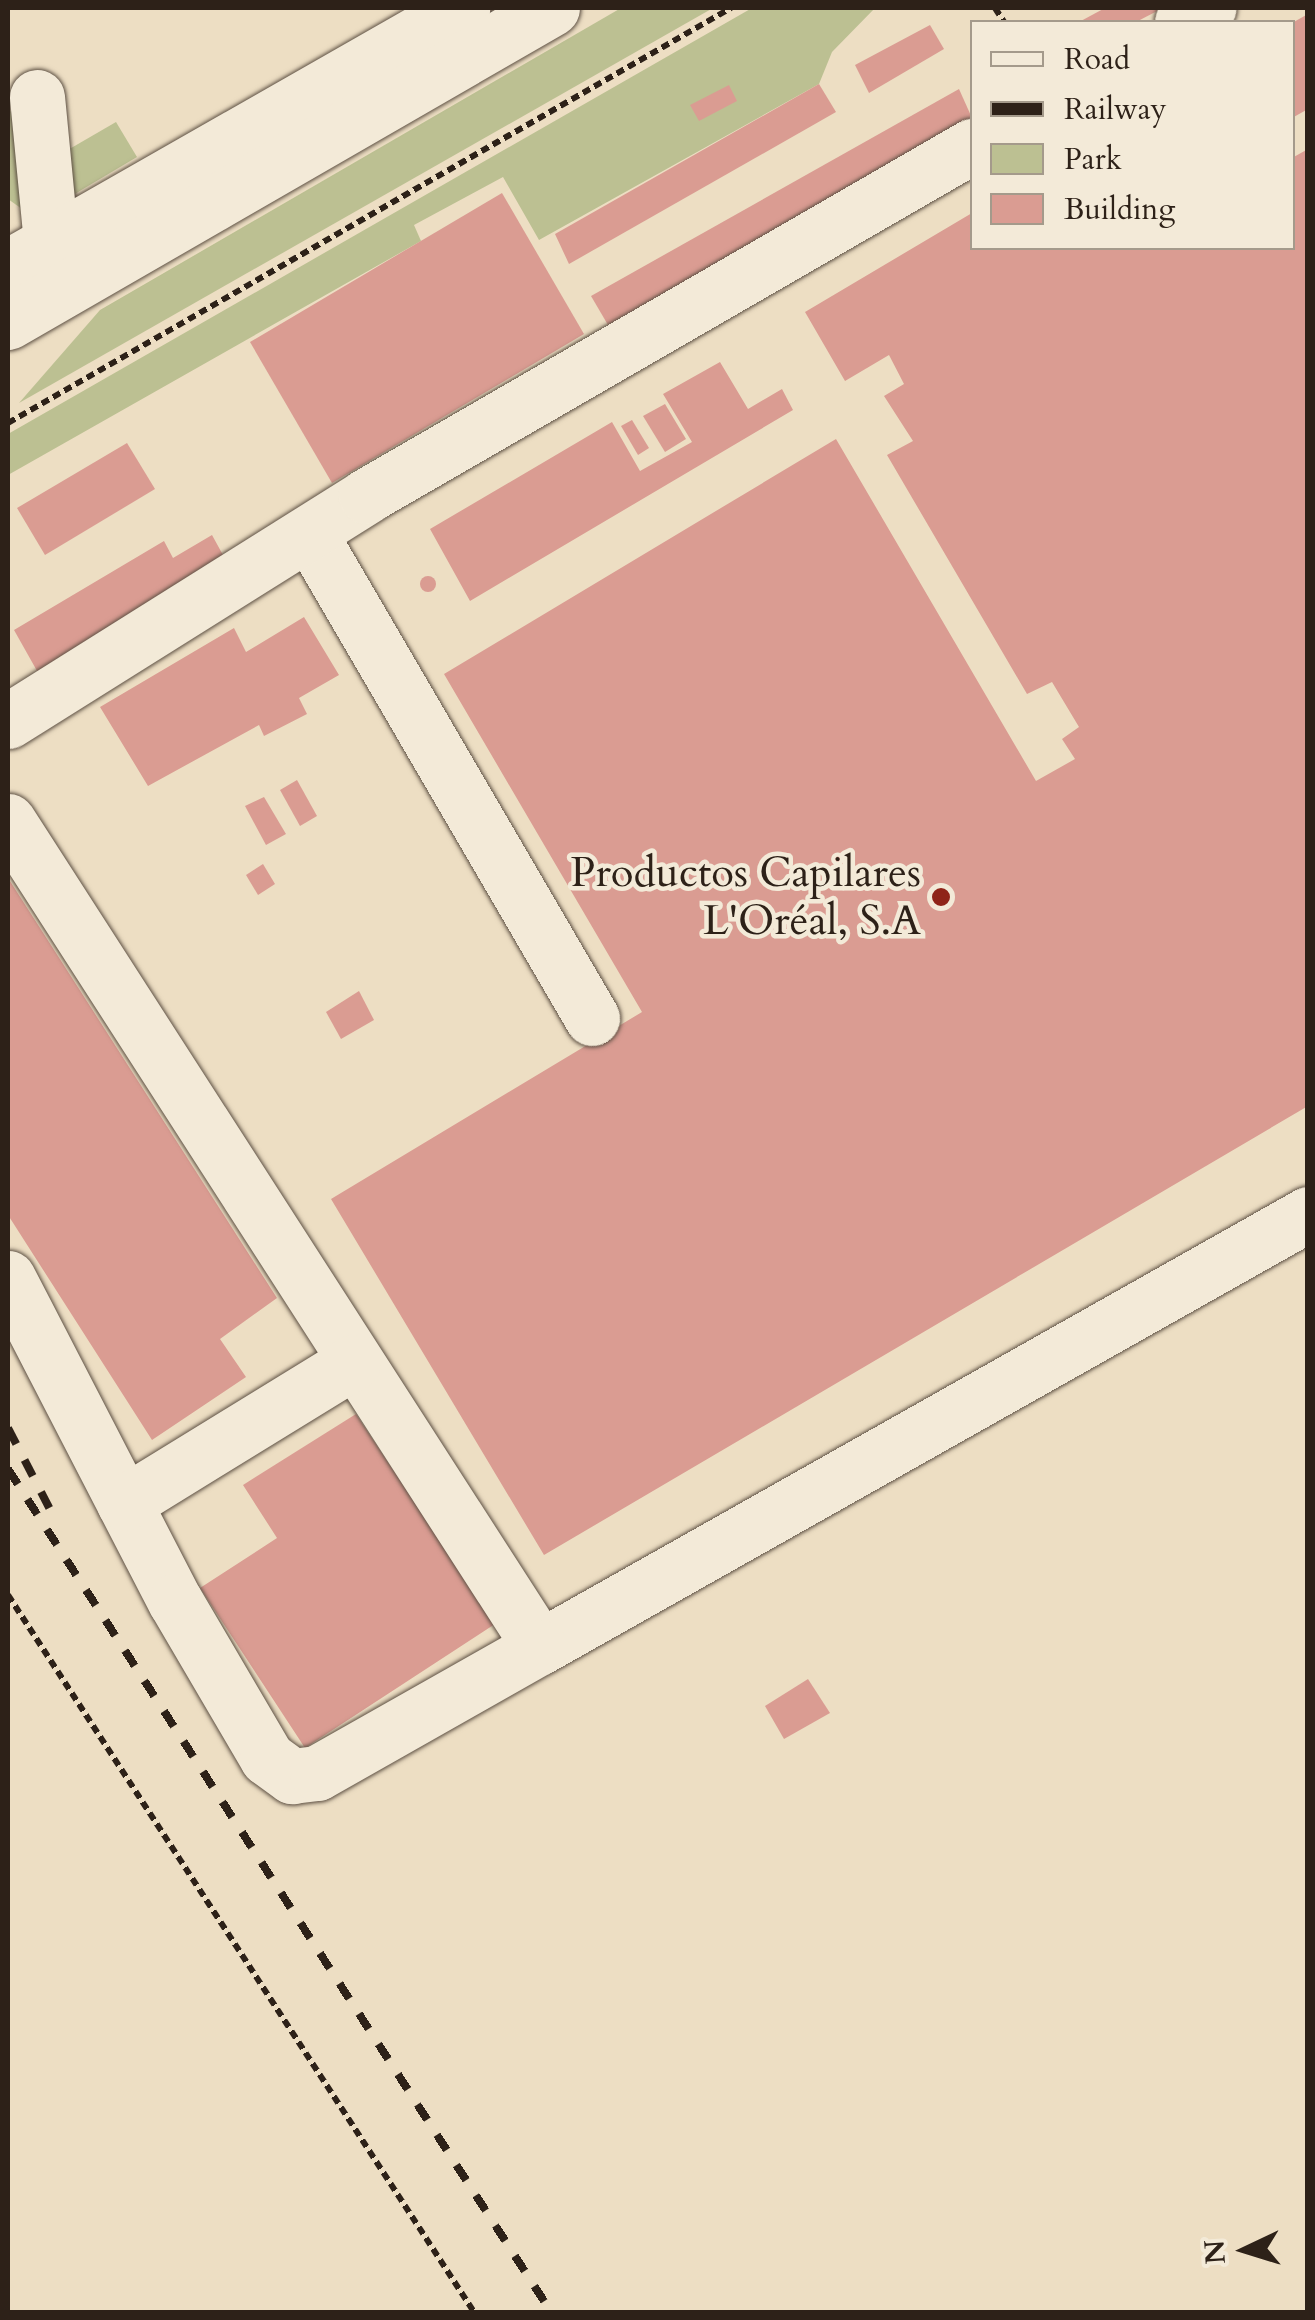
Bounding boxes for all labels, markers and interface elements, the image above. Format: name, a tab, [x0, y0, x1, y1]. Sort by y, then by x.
legend	[970, 20, 1295, 250]
text: Road	[1064, 39, 1130, 80]
text: Railway	[1064, 89, 1167, 130]
text: Park	[1064, 139, 1122, 180]
text: Building	[1064, 189, 1175, 230]
place label: Productos Capilares L'Oréal, S.A	[571, 848, 921, 946]
marker: Productos Capilares L'Oréal, S.A	[930, 886, 952, 908]
north arrow	[1195, 2200, 1295, 2300]
text: N	[1195, 2239, 1235, 2266]

